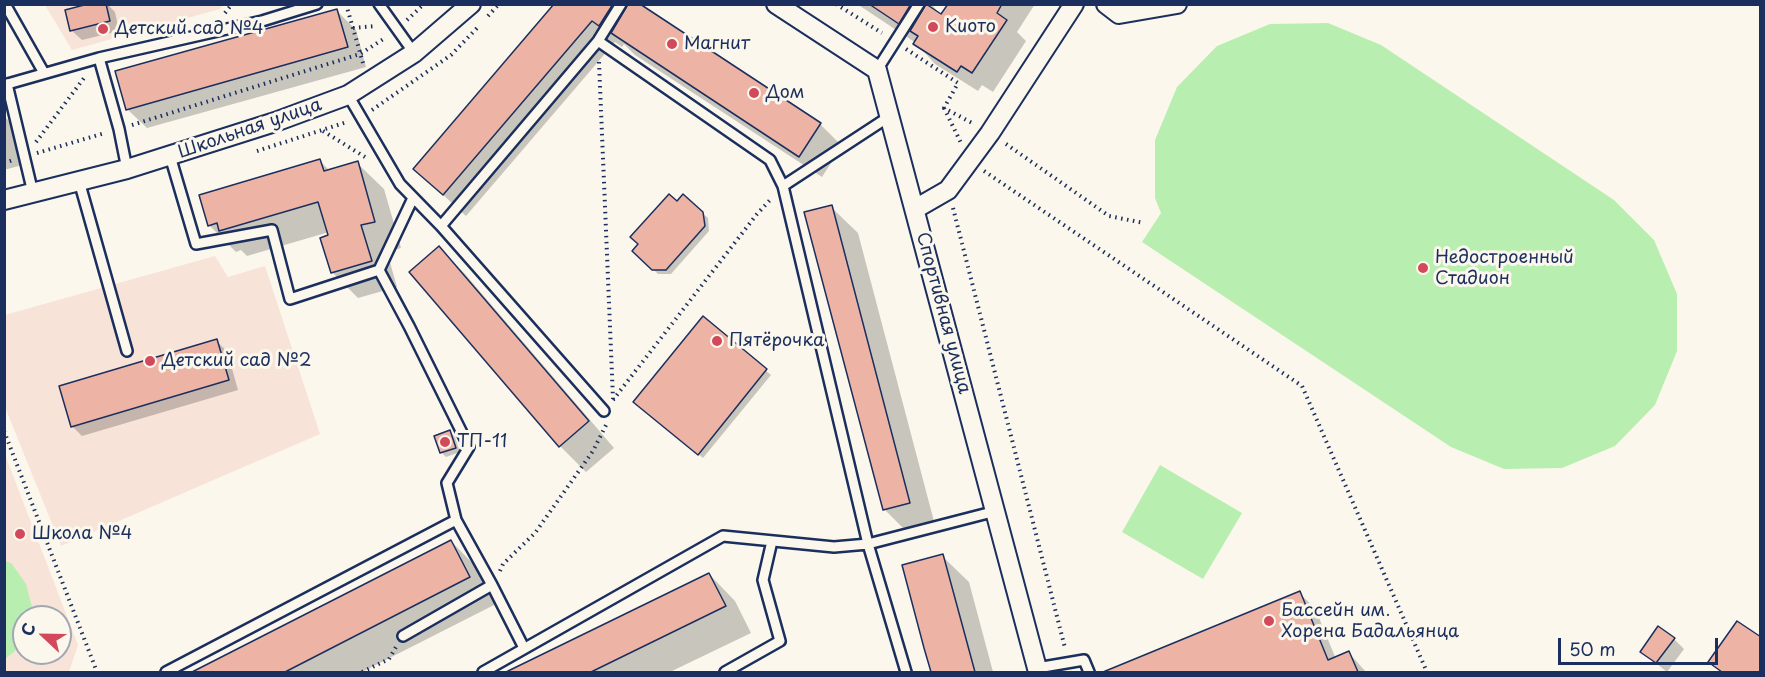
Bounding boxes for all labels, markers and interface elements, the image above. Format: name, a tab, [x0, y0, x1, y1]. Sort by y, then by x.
place label: Киото	[945, 16, 996, 38]
place label: Детский сад №4	[115, 18, 264, 40]
marker: Киото	[926, 20, 940, 34]
marker: Детский сад №4	[96, 22, 110, 36]
place label: Магнит	[684, 33, 750, 55]
marker: Магнит	[665, 37, 679, 51]
place label: Дом	[766, 82, 805, 104]
marker: Дом	[747, 86, 761, 100]
street label: Школьная улица	[175, 94, 325, 164]
street label: Спортивная улица	[911, 230, 975, 396]
place label: Недостроенный Стадион	[1435, 247, 1574, 290]
marker: Недостроенный Стадион	[1416, 261, 1430, 275]
place label: Пятёрочка	[729, 330, 824, 352]
marker: Пятёрочка	[710, 334, 724, 348]
place label: Детский сад №2	[162, 350, 312, 372]
marker: Детский сад №2	[143, 354, 157, 368]
place label: ТП-11	[457, 431, 507, 453]
marker: ТП-11	[438, 435, 452, 449]
place label: Школа №4	[32, 523, 132, 545]
marker: Школа №4	[13, 527, 27, 541]
place label: Бассейн им. Хорена Бадальянца	[1281, 600, 1459, 642]
north arrow	[12, 605, 72, 665]
marker: Бассейн им. Хорена Бадальянца	[1262, 614, 1276, 628]
text: С	[14, 619, 41, 639]
scale bar	[1561, 626, 1722, 664]
text: 50 m	[1569, 635, 1616, 662]

